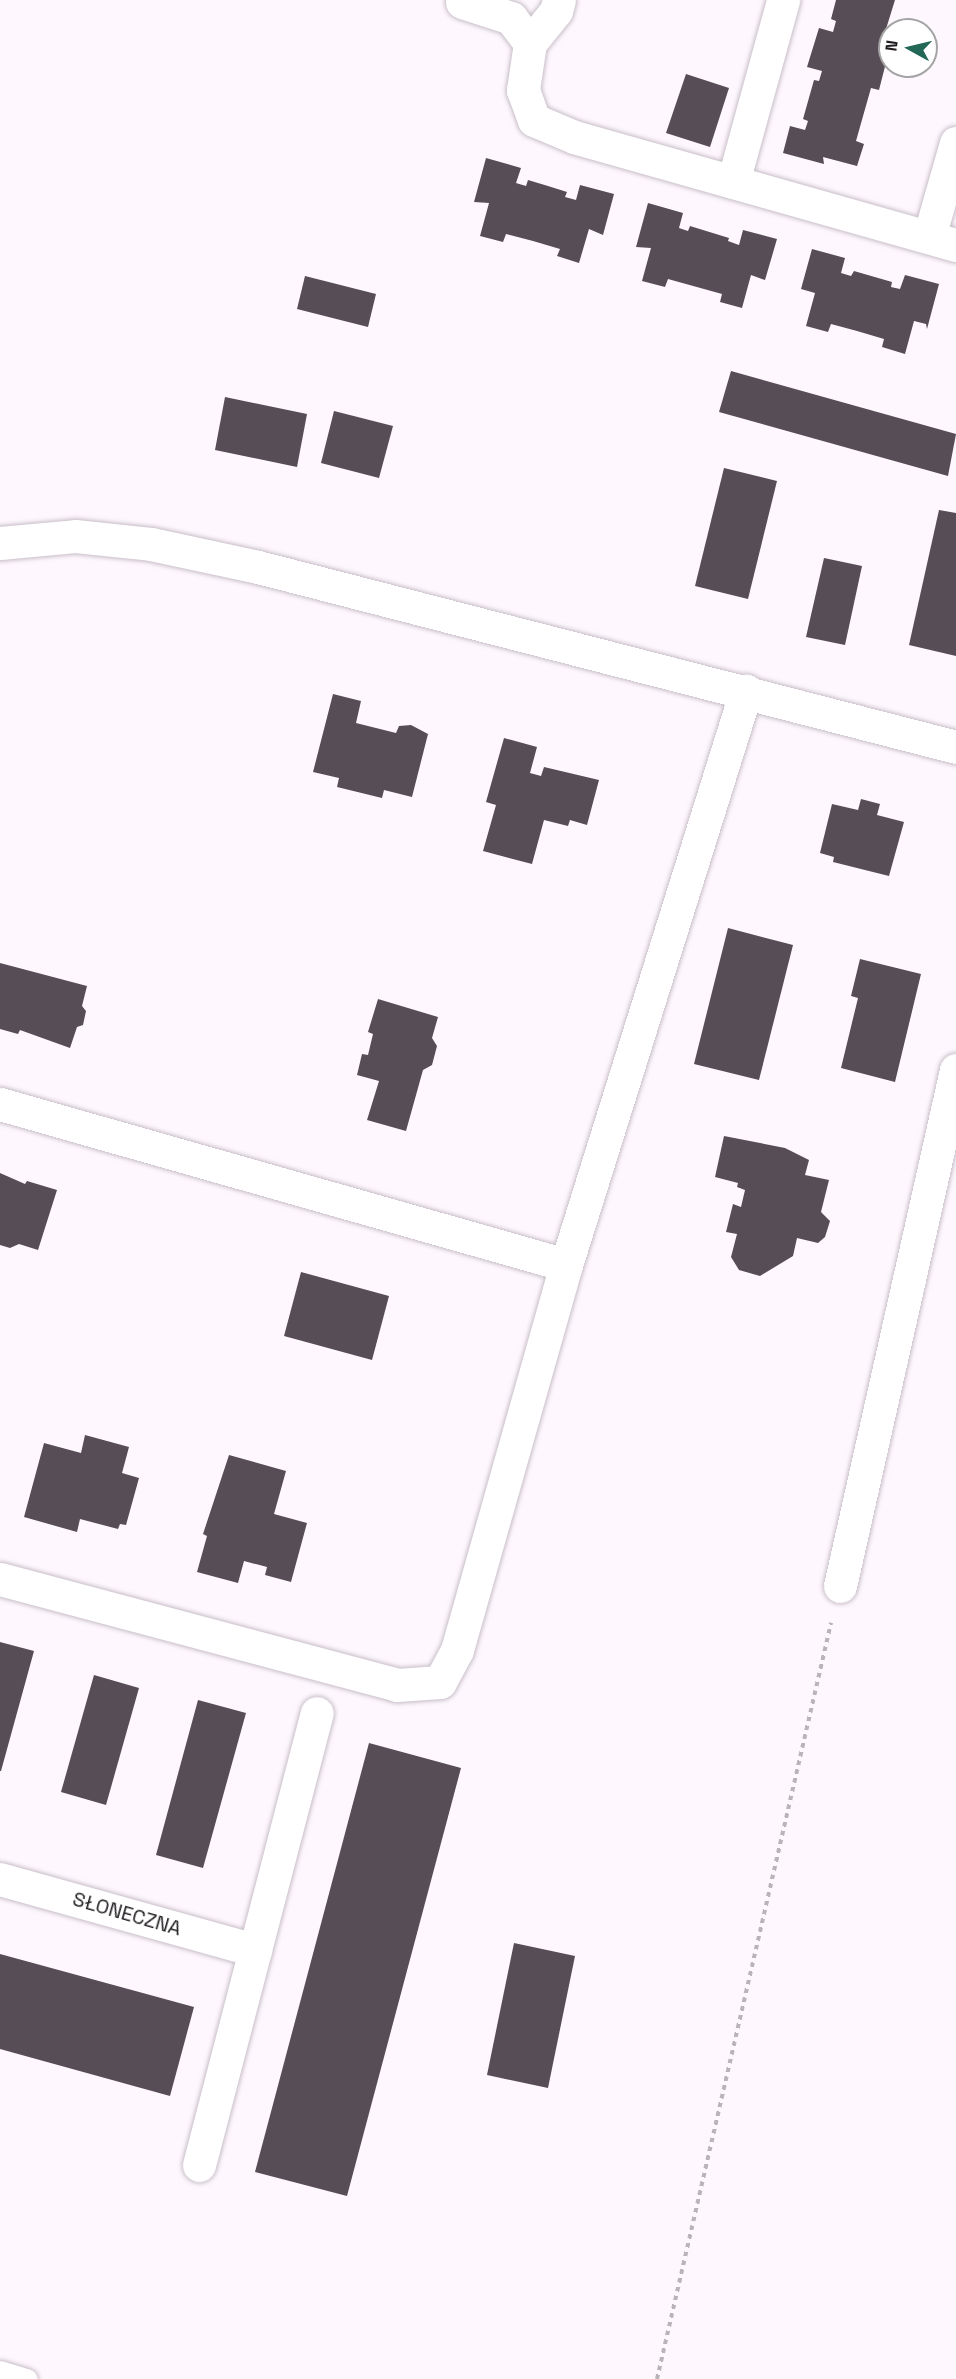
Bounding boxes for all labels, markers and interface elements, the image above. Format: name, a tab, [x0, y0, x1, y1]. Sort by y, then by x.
north arrow	[878, 18, 938, 78]
text: N	[881, 39, 903, 52]
street label: SŁONECZNA	[70, 1887, 184, 1941]

